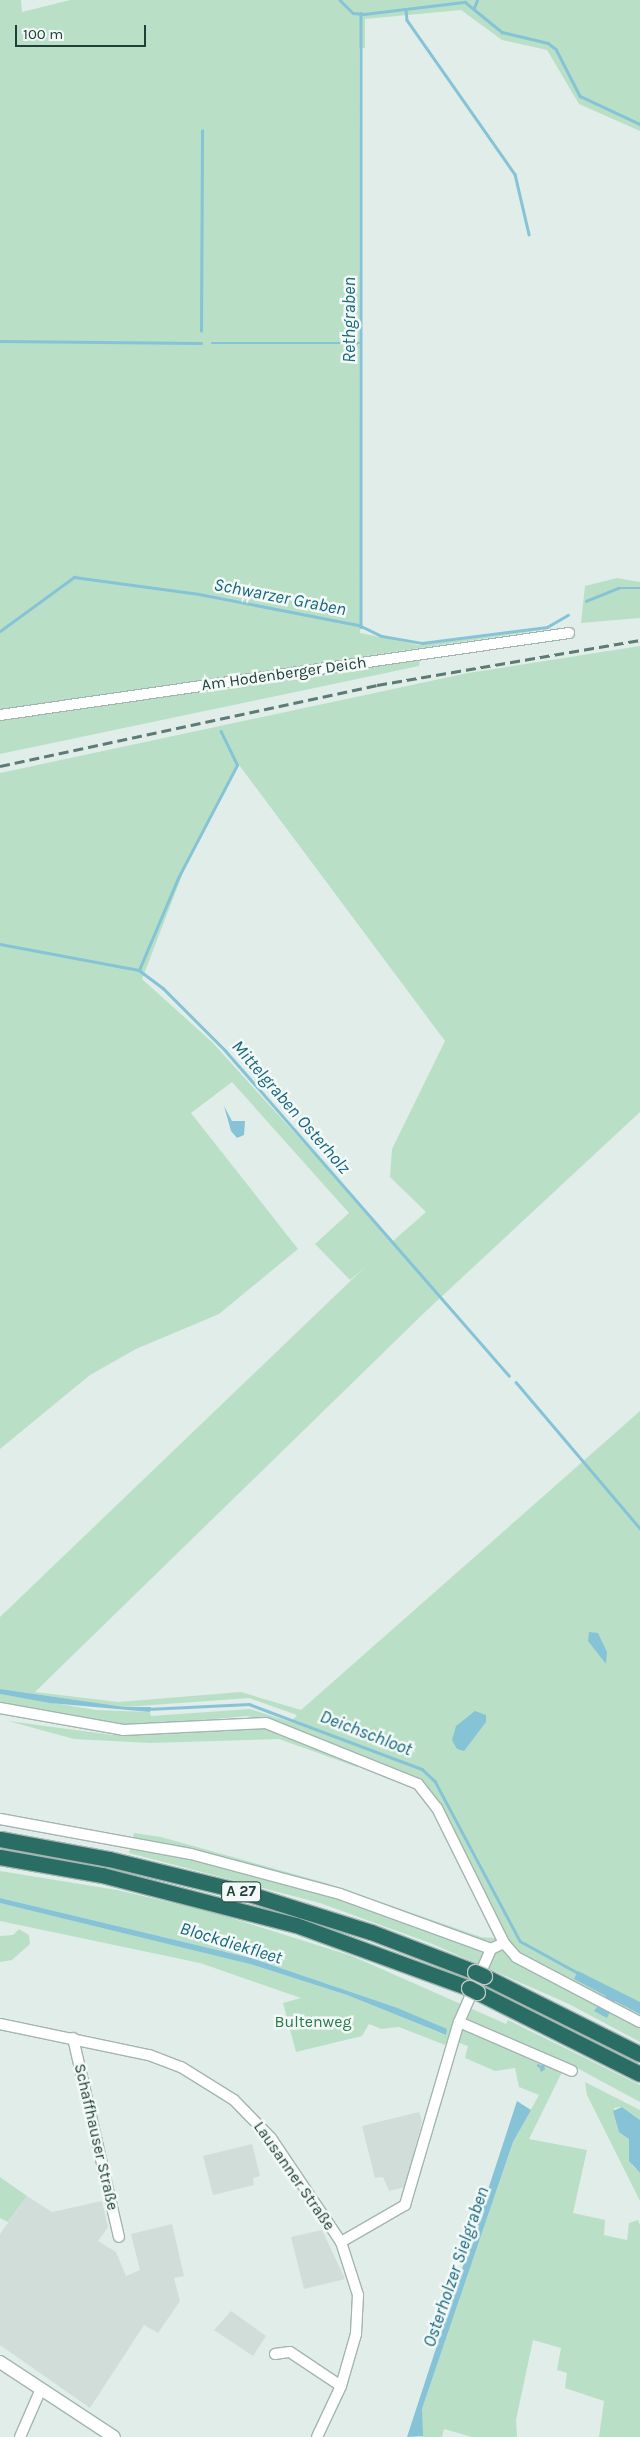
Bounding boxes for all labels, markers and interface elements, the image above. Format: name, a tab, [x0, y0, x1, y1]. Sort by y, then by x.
scale bar	[18, 15, 149, 47]
text: 100 m	[23, 25, 63, 43]
water label: Rethgraben	[338, 277, 360, 363]
water label: Schwarzer Graben	[212, 574, 348, 620]
street label: Am Hodenberger Deich	[200, 653, 368, 695]
water label: Mittelgraben Osterholz	[227, 1036, 355, 1178]
water label: Deichschloot	[317, 1706, 415, 1760]
road number: A 27	[221, 1880, 261, 1904]
water label: Blockdiekfleet	[177, 1917, 285, 1969]
park label: Bultenweg	[275, 2012, 351, 2032]
street label: Schaffhauser Straße	[70, 2062, 122, 2212]
street label: Lausanner Straße	[249, 2118, 339, 2234]
water label: Osterholzer Sielgraben	[418, 2184, 494, 2350]

